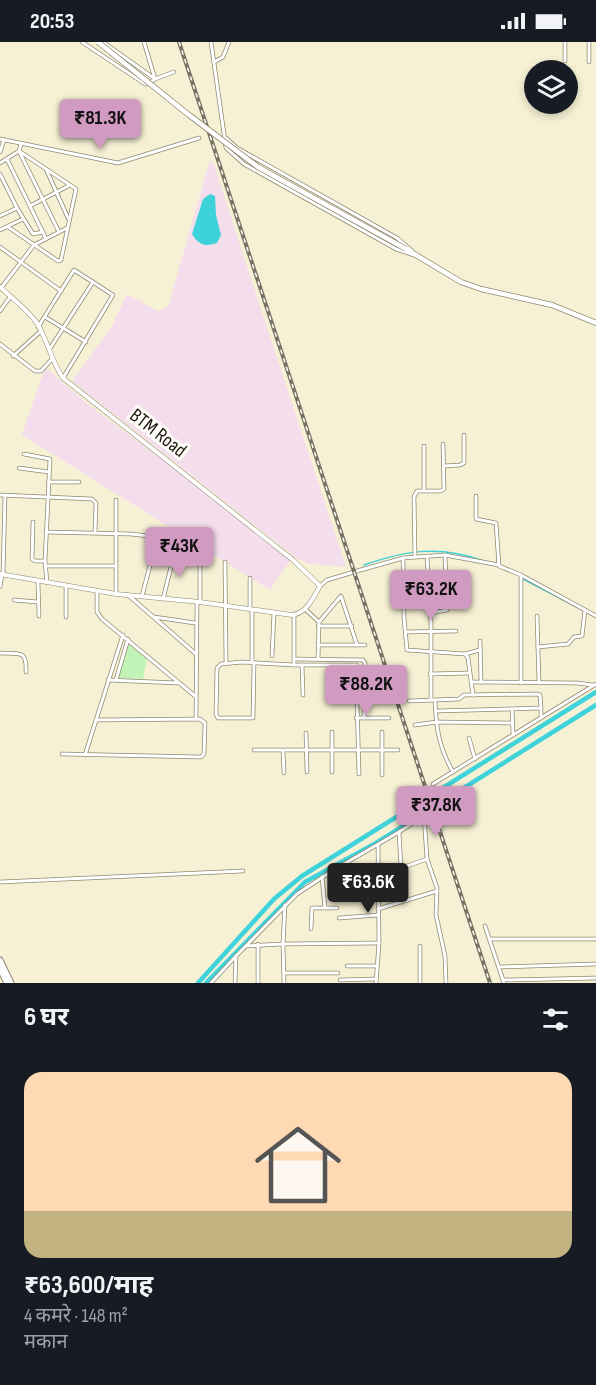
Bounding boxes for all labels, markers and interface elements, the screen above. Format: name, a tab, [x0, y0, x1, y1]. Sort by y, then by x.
text: 20:53	[30, 8, 74, 35]
map controls	[524, 60, 578, 114]
button: layers	[524, 60, 578, 114]
pin: ₹81.3K	[51, 99, 149, 150]
text: ₹81.3K	[74, 106, 126, 130]
street label: BTM Road	[125, 403, 191, 463]
pin: ₹43K	[143, 527, 215, 578]
text: ₹43K	[159, 534, 199, 558]
pin: ₹63.2K	[382, 570, 480, 621]
text: ₹63.2K	[404, 577, 458, 601]
pin: ₹88.2K	[317, 665, 415, 716]
text: ₹88.2K	[339, 672, 393, 696]
pin: ₹37.8K	[387, 786, 485, 837]
text: ₹37.8K	[410, 793, 462, 817]
pin: ₹63.6K	[319, 863, 417, 914]
text: ₹63.6K	[341, 870, 395, 894]
text: 6 घर	[24, 1002, 69, 1033]
icon: filters	[539, 1003, 572, 1036]
icon: home	[244, 1111, 352, 1219]
text: ₹63,600/माह	[24, 1270, 153, 1301]
text: 4 कमरे · 148 m²	[24, 1304, 128, 1328]
text: मकान	[24, 1330, 68, 1354]

